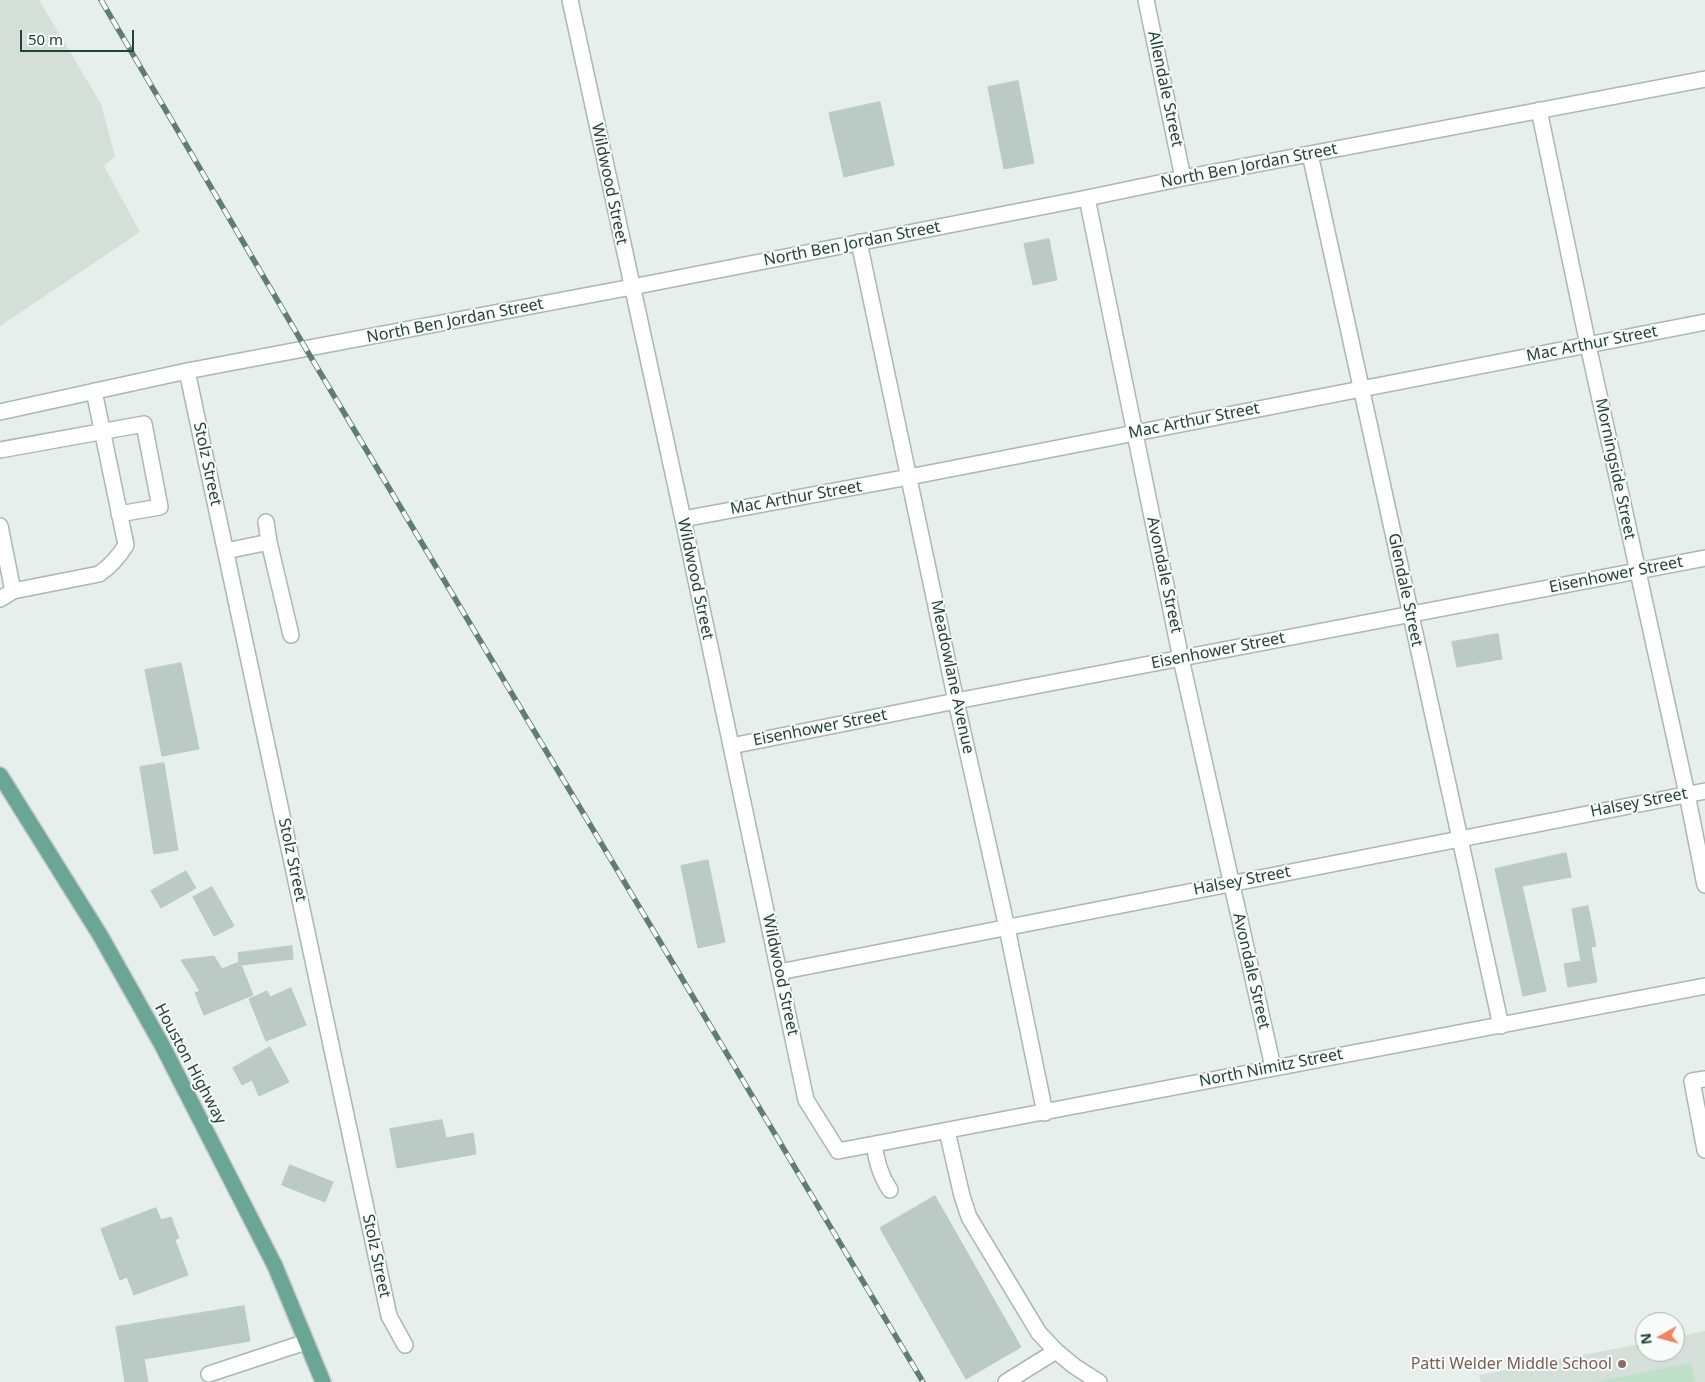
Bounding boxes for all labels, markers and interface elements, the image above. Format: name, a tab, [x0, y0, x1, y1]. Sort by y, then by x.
scale bar	[22, 20, 136, 52]
text: 50 m	[28, 29, 63, 49]
street label: Allendale Street	[1143, 29, 1187, 149]
street label: Wildwood Street	[587, 122, 631, 246]
street label: North Ben Jordan Street	[1159, 139, 1339, 193]
street label: North Ben Jordan Street	[762, 217, 942, 271]
street label: North Ben Jordan Street	[365, 294, 545, 348]
street label: Mac Arthur Street	[1525, 322, 1659, 366]
street label: Morningside Street	[1591, 397, 1639, 541]
street label: Mac Arthur Street	[1127, 399, 1261, 443]
street label: Stolz Street	[189, 421, 225, 507]
street label: Mac Arthur Street	[729, 477, 863, 519]
street label: Avondale Street	[1142, 515, 1186, 635]
street label: Wildwood Street	[673, 517, 717, 641]
street label: Glendale Street	[1384, 532, 1426, 648]
street label: Eisenhower Street	[1547, 553, 1685, 597]
street label: Meadowlane Avenue	[926, 598, 978, 756]
street label: Eisenhower Street	[1149, 629, 1287, 673]
street label: Eisenhower Street	[751, 706, 889, 750]
street label: Halsey Street	[1589, 784, 1689, 822]
street label: Stolz Street	[274, 817, 310, 903]
street label: Halsey Street	[1192, 862, 1292, 900]
street label: Avondale Street	[1228, 911, 1274, 1031]
street label: Wildwood Street	[758, 913, 802, 1037]
street label: Houston Highway	[150, 1000, 230, 1128]
street label: North Nimitz Street	[1198, 1045, 1344, 1091]
street label: Stolz Street	[358, 1213, 394, 1299]
north arrow	[1635, 1312, 1685, 1362]
text: N	[1635, 1332, 1656, 1346]
place label: Patti Welder Middle School	[1411, 1354, 1612, 1374]
marker: Patti Welder Middle School	[1616, 1358, 1628, 1370]

